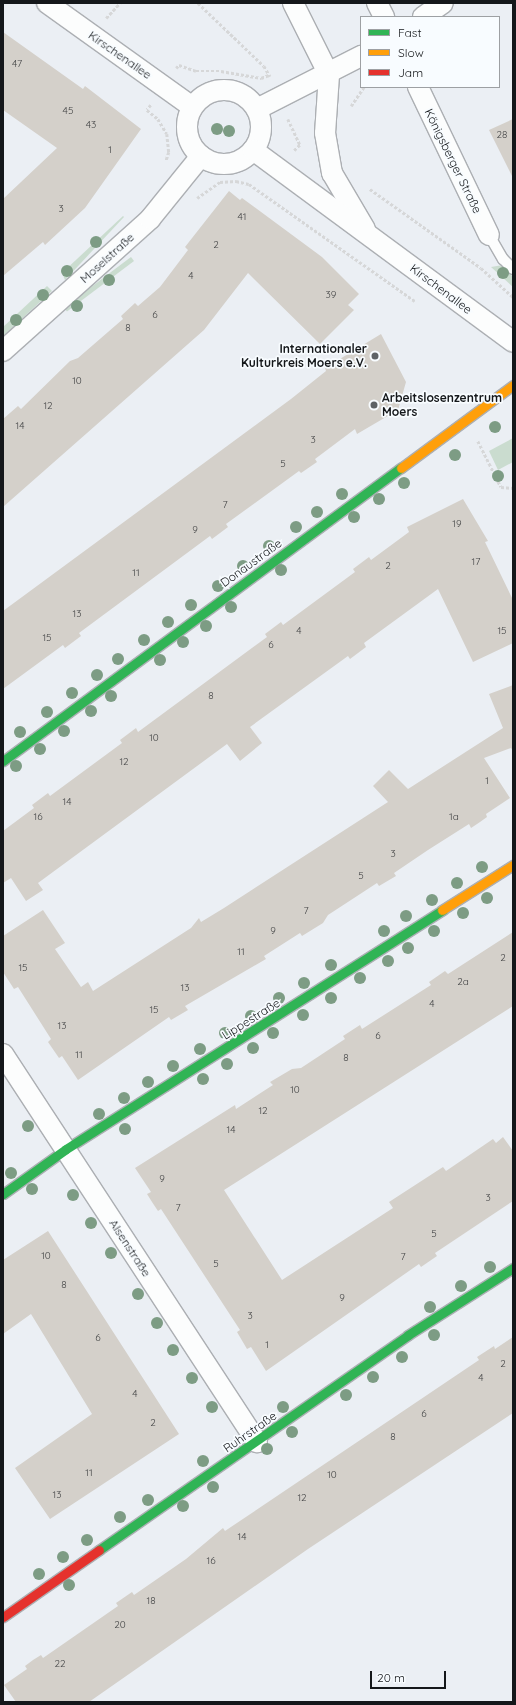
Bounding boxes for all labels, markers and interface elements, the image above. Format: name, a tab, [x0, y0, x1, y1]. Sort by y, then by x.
legend	[360, 16, 500, 88]
text: Fast	[398, 25, 422, 40]
street label: Kirschenallee	[86, 28, 154, 82]
text: Slow	[398, 45, 424, 60]
house number: 47	[12, 58, 22, 70]
text: Jam	[398, 65, 423, 80]
house number: 45	[63, 105, 73, 117]
street label: Königsberger Straße	[421, 106, 485, 216]
house number: 43	[86, 119, 96, 131]
house number: 28	[497, 129, 507, 141]
house number: 1	[108, 144, 112, 156]
house number: 3	[58, 203, 64, 215]
house number: 41	[238, 211, 246, 223]
street label: Moselstraße	[77, 230, 137, 286]
house number: 2	[213, 239, 219, 251]
street label: Kirschenallee	[407, 261, 475, 317]
house number: 4	[188, 270, 194, 282]
house number: 39	[326, 289, 336, 301]
house number: 6	[152, 309, 158, 321]
house number: 8	[125, 322, 131, 334]
place label: Internationaler Kulturkreis Moers e.V.	[241, 342, 367, 370]
marker: Internationaler Kulturkreis Moers e.V.	[370, 351, 380, 361]
house number: 10	[72, 375, 82, 387]
place label: Arbeitslosenzentrum Moers	[382, 391, 502, 419]
house number: 12	[43, 400, 53, 412]
marker: Arbeitslosenzentrum Moers	[369, 400, 379, 410]
house number: 14	[16, 420, 24, 432]
house number: 3	[310, 434, 316, 446]
house number: 5	[280, 458, 286, 470]
house number: 7	[222, 499, 228, 511]
house number: 19	[452, 518, 462, 530]
house number: 9	[192, 524, 198, 536]
street label: Donaustraße	[217, 536, 285, 590]
house number: 17	[472, 556, 480, 568]
house number: 2	[385, 560, 391, 572]
house number: 11	[132, 567, 140, 579]
house number: 13	[73, 608, 81, 620]
house number: 4	[296, 625, 302, 637]
house number: 15	[497, 625, 507, 637]
house number: 15	[42, 632, 52, 644]
house number: 6	[268, 639, 274, 651]
house number: 8	[208, 690, 214, 702]
house number: 10	[149, 732, 159, 744]
house number: 12	[119, 756, 129, 768]
house number: 1	[485, 775, 489, 787]
house number: 14	[63, 796, 71, 808]
house number: 16	[33, 811, 43, 823]
house number: 1a	[449, 811, 459, 823]
house number: 3	[390, 848, 396, 860]
house number: 5	[358, 870, 364, 882]
house number: 7	[303, 905, 309, 917]
house number: 9	[270, 925, 276, 937]
house number: 11	[237, 946, 245, 958]
house number: 2	[500, 952, 506, 964]
house number: 15	[18, 962, 28, 974]
house number: 2a	[457, 976, 469, 988]
house number: 13	[181, 982, 189, 994]
street label: Lippestraße	[219, 995, 283, 1043]
house number: 4	[429, 998, 435, 1010]
house number: 15	[149, 1004, 159, 1016]
house number: 13	[58, 1020, 66, 1032]
house number: 6	[375, 1030, 381, 1042]
house number: 11	[75, 1049, 83, 1061]
house number: 8	[343, 1052, 349, 1064]
house number: 10	[290, 1084, 300, 1096]
house number: 12	[258, 1105, 268, 1117]
house number: 14	[227, 1124, 235, 1136]
house number: 9	[159, 1173, 165, 1185]
house number: 3	[485, 1192, 491, 1204]
house number: 7	[175, 1202, 181, 1214]
street label: Alsenstraße	[106, 1217, 154, 1279]
house number: 5	[431, 1228, 437, 1240]
house number: 10	[41, 1250, 51, 1262]
house number: 7	[400, 1251, 406, 1263]
house number: 5	[213, 1258, 219, 1270]
house number: 8	[61, 1279, 67, 1291]
house number: 9	[339, 1292, 345, 1304]
house number: 3	[247, 1310, 253, 1322]
house number: 6	[95, 1332, 101, 1344]
house number: 1	[265, 1339, 269, 1351]
house number: 2	[500, 1358, 506, 1370]
house number: 4	[478, 1372, 484, 1384]
house number: 4	[132, 1388, 138, 1400]
street label: Ruhrstraße	[221, 1408, 279, 1456]
house number: 6	[421, 1408, 427, 1420]
house number: 2	[150, 1417, 156, 1429]
house number: 8	[390, 1431, 396, 1443]
house number: 11	[85, 1467, 93, 1479]
house number: 10	[327, 1469, 337, 1481]
house number: 13	[53, 1489, 61, 1501]
house number: 12	[297, 1492, 307, 1504]
house number: 14	[238, 1531, 246, 1543]
house number: 16	[206, 1555, 216, 1567]
house number: 18	[146, 1595, 156, 1607]
house number: 20	[114, 1619, 126, 1631]
house number: 22	[54, 1658, 66, 1670]
scale bar	[372, 1663, 448, 1689]
text: 20 m	[377, 1670, 405, 1685]

